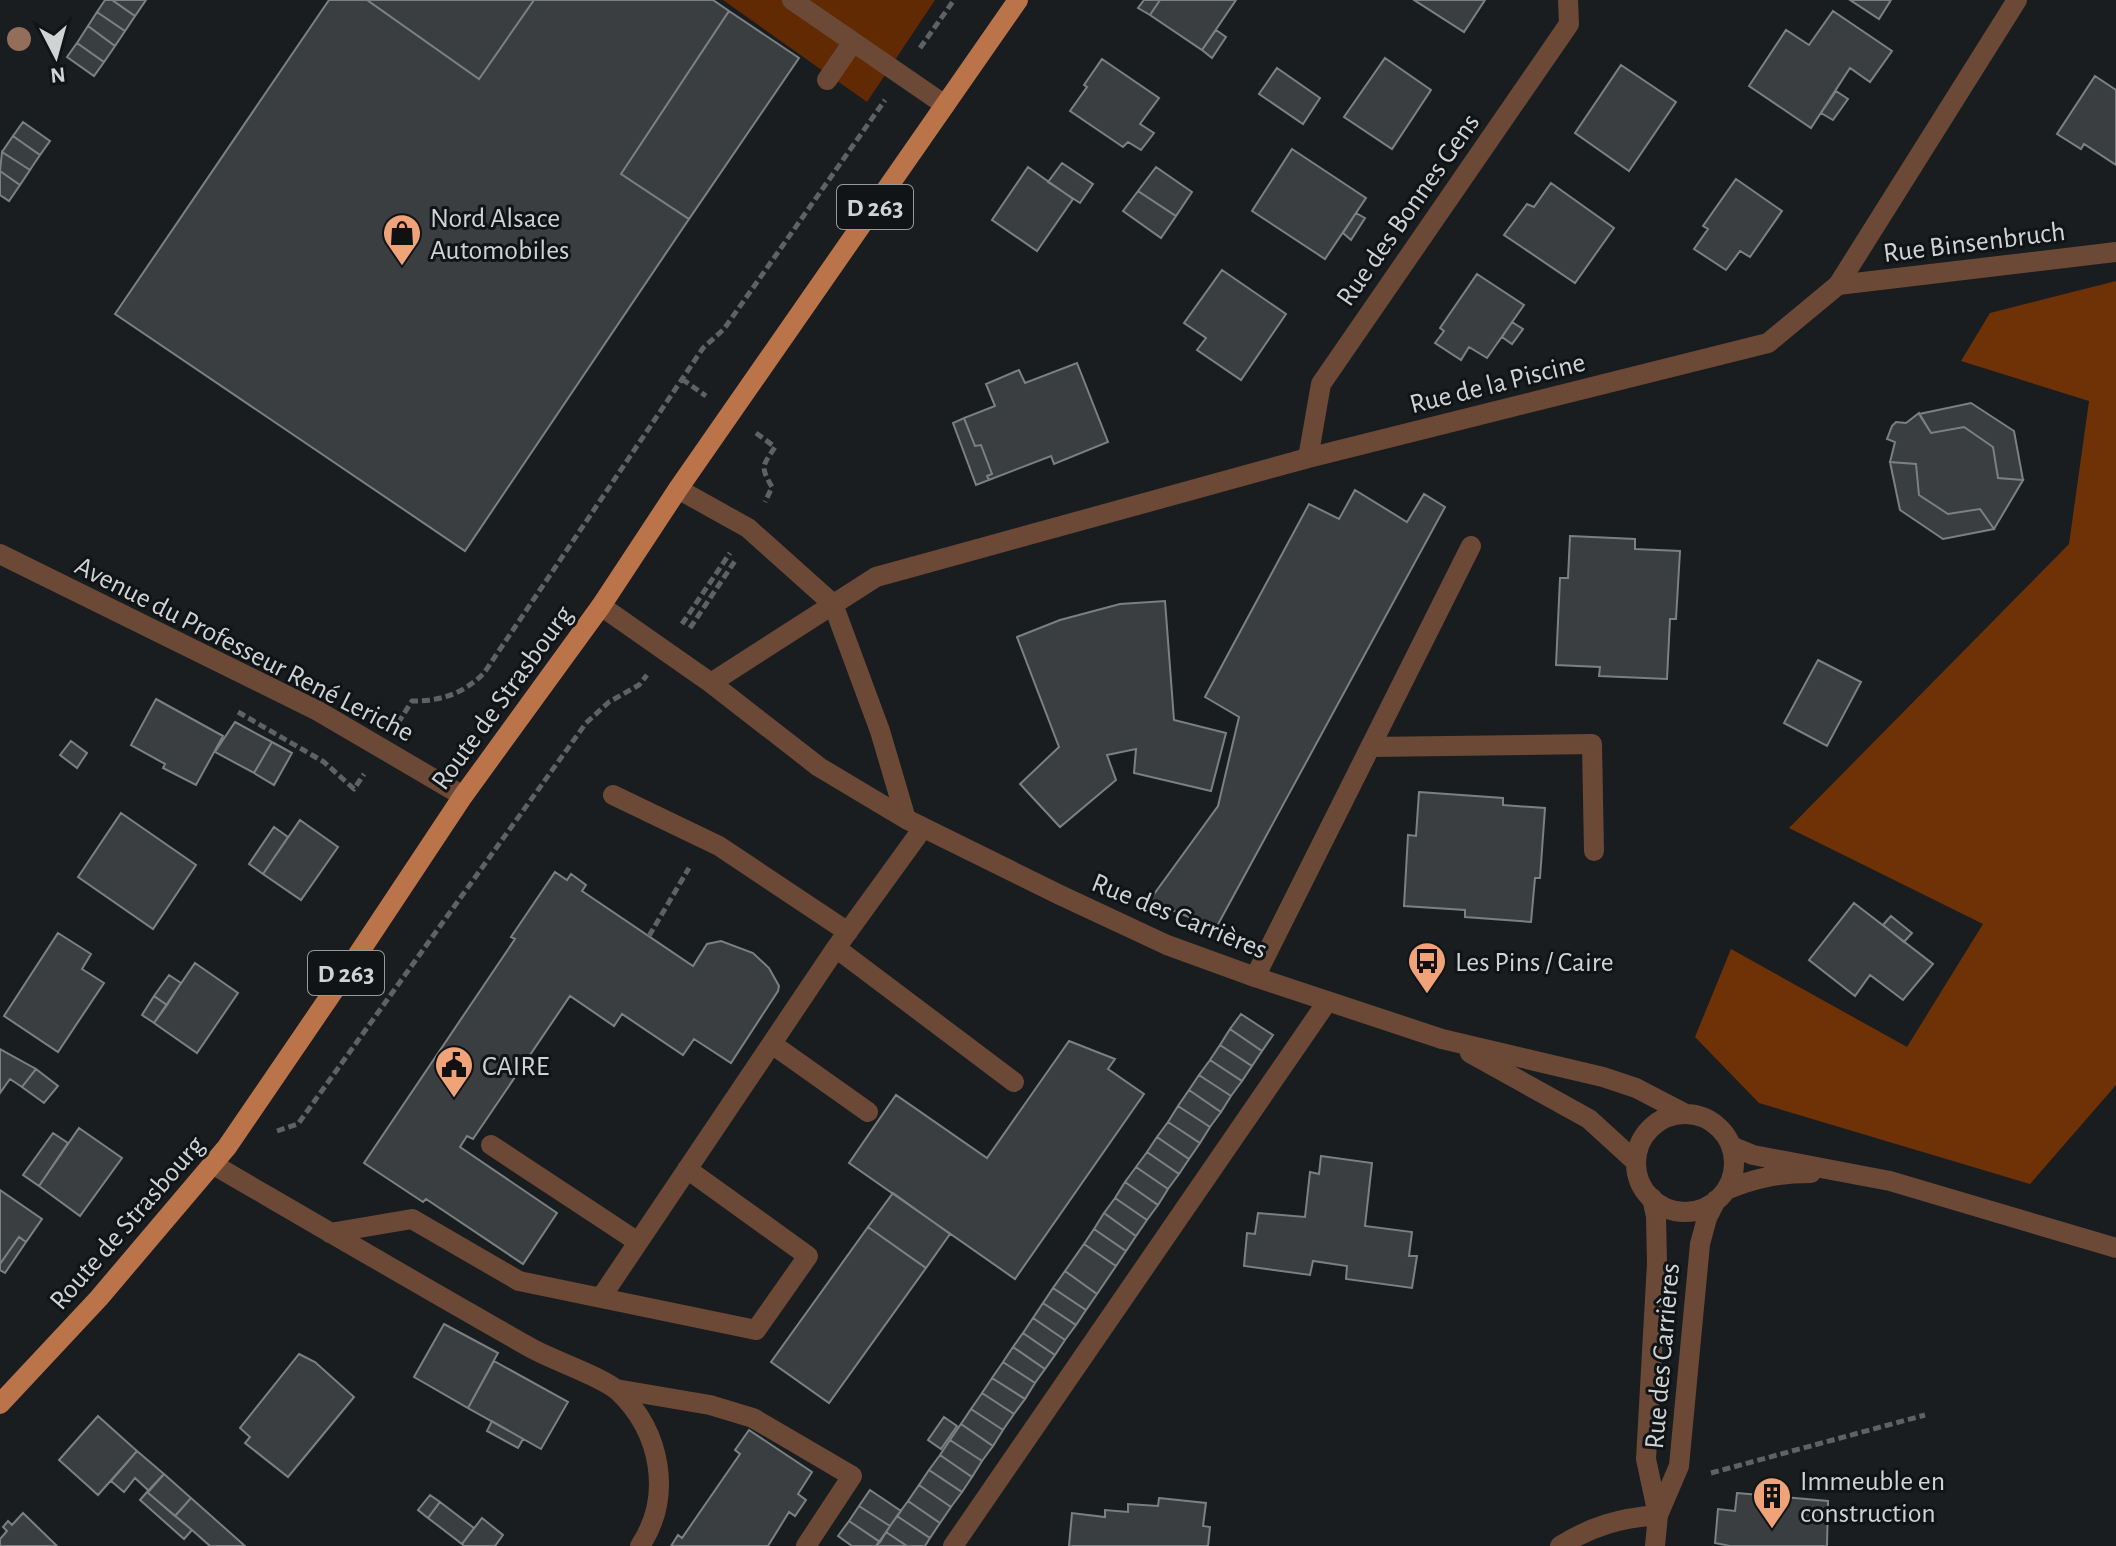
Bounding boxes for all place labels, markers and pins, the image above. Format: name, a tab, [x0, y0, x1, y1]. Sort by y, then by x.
place label: Nord Alsace Automobiles	[430, 205, 569, 265]
shop icon: Nord Alsace Automobiles	[381, 212, 423, 267]
bus stop icon: Les Pins / Caire	[1406, 940, 1448, 995]
place label: Les Pins / Caire	[1455, 949, 1614, 977]
public building icon: CAIRE	[433, 1044, 475, 1099]
place label: CAIRE	[482, 1053, 549, 1081]
place label: Immeuble en construction	[1800, 1468, 1945, 1528]
building icon: Immeuble en construction	[1751, 1475, 1793, 1530]

